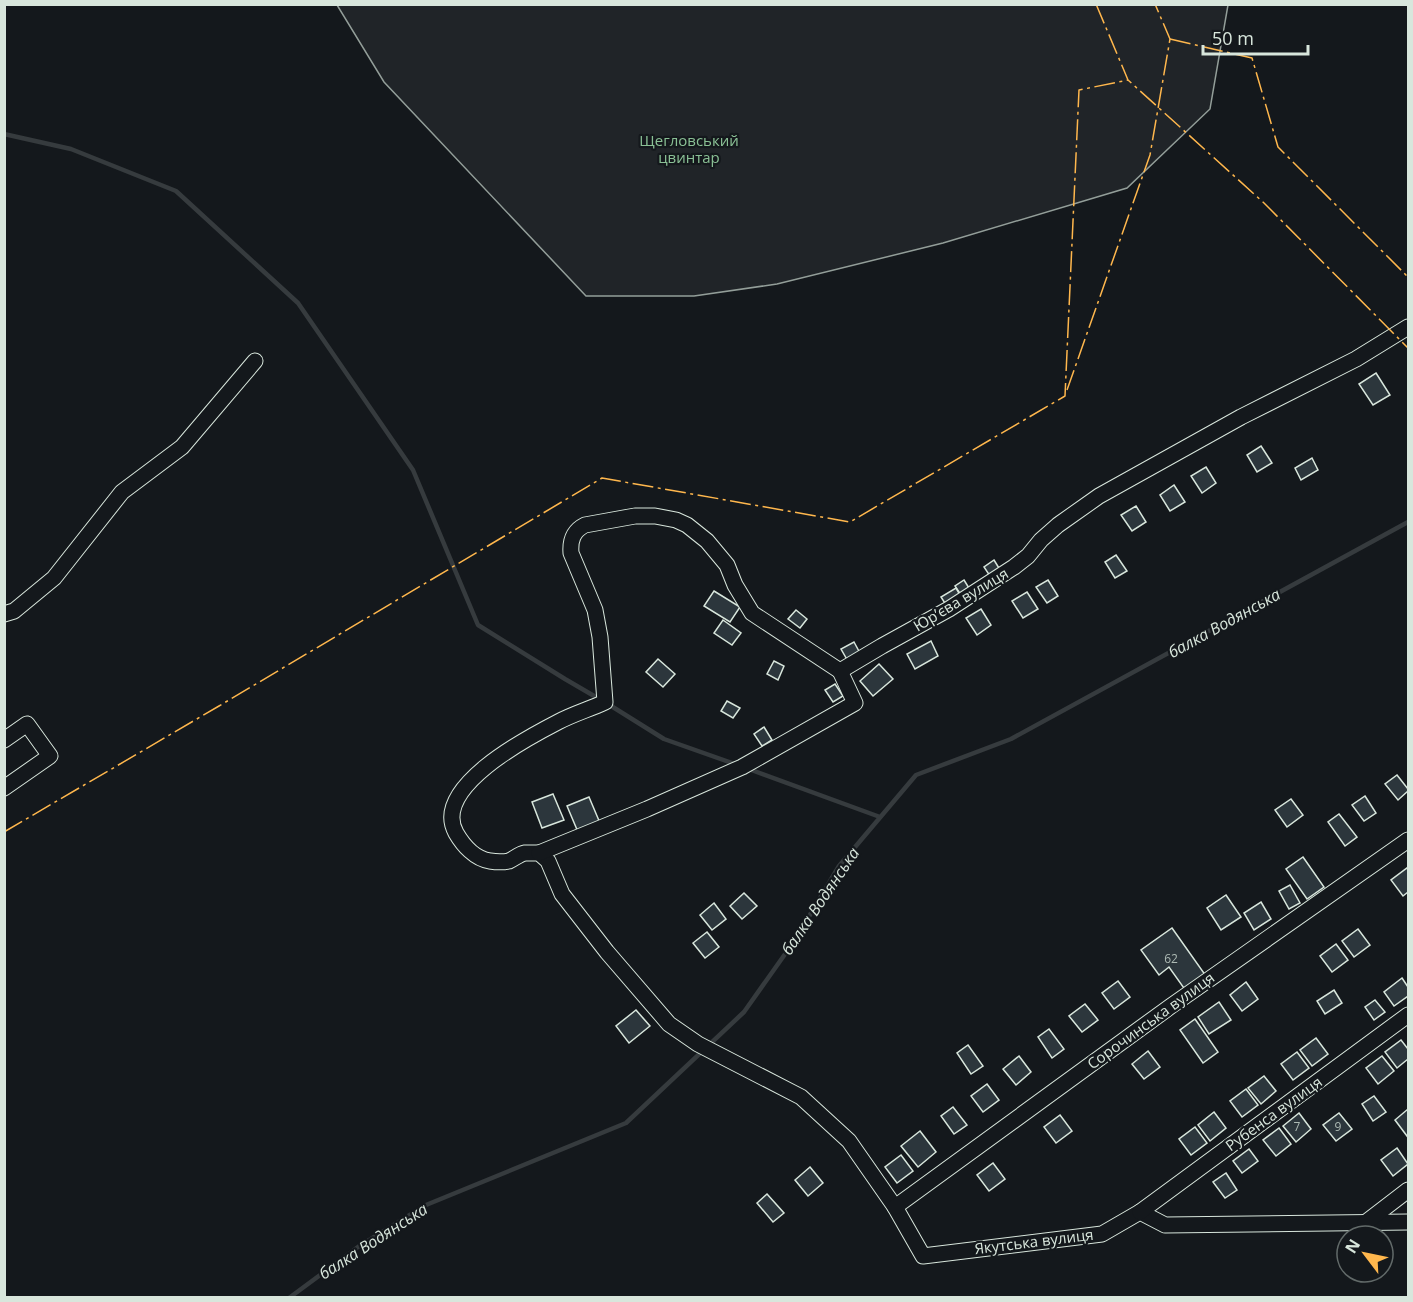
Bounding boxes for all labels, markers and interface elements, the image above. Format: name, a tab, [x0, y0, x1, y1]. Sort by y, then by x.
scale bar	[1203, 18, 1308, 56]
text: 50 m	[1212, 26, 1254, 50]
park label: Щегловський цвинтар	[639, 130, 739, 167]
street label: Юр’єва вулиця	[909, 563, 1012, 635]
water label: балка Водянська	[1164, 583, 1284, 663]
water label: балка Водянська	[776, 843, 864, 959]
house number: 62	[1164, 950, 1178, 967]
street label: Сорочинська вулиця	[1083, 967, 1218, 1073]
street label: Рубенса вулиця	[1221, 1071, 1326, 1155]
house number: 7	[1294, 1118, 1301, 1135]
house number: 9	[1335, 1118, 1342, 1135]
water label: балка Водянська	[315, 1198, 431, 1284]
street label: Якутська вулиця	[973, 1224, 1095, 1258]
north arrow	[1335, 1224, 1395, 1284]
text: N	[1340, 1235, 1365, 1257]

